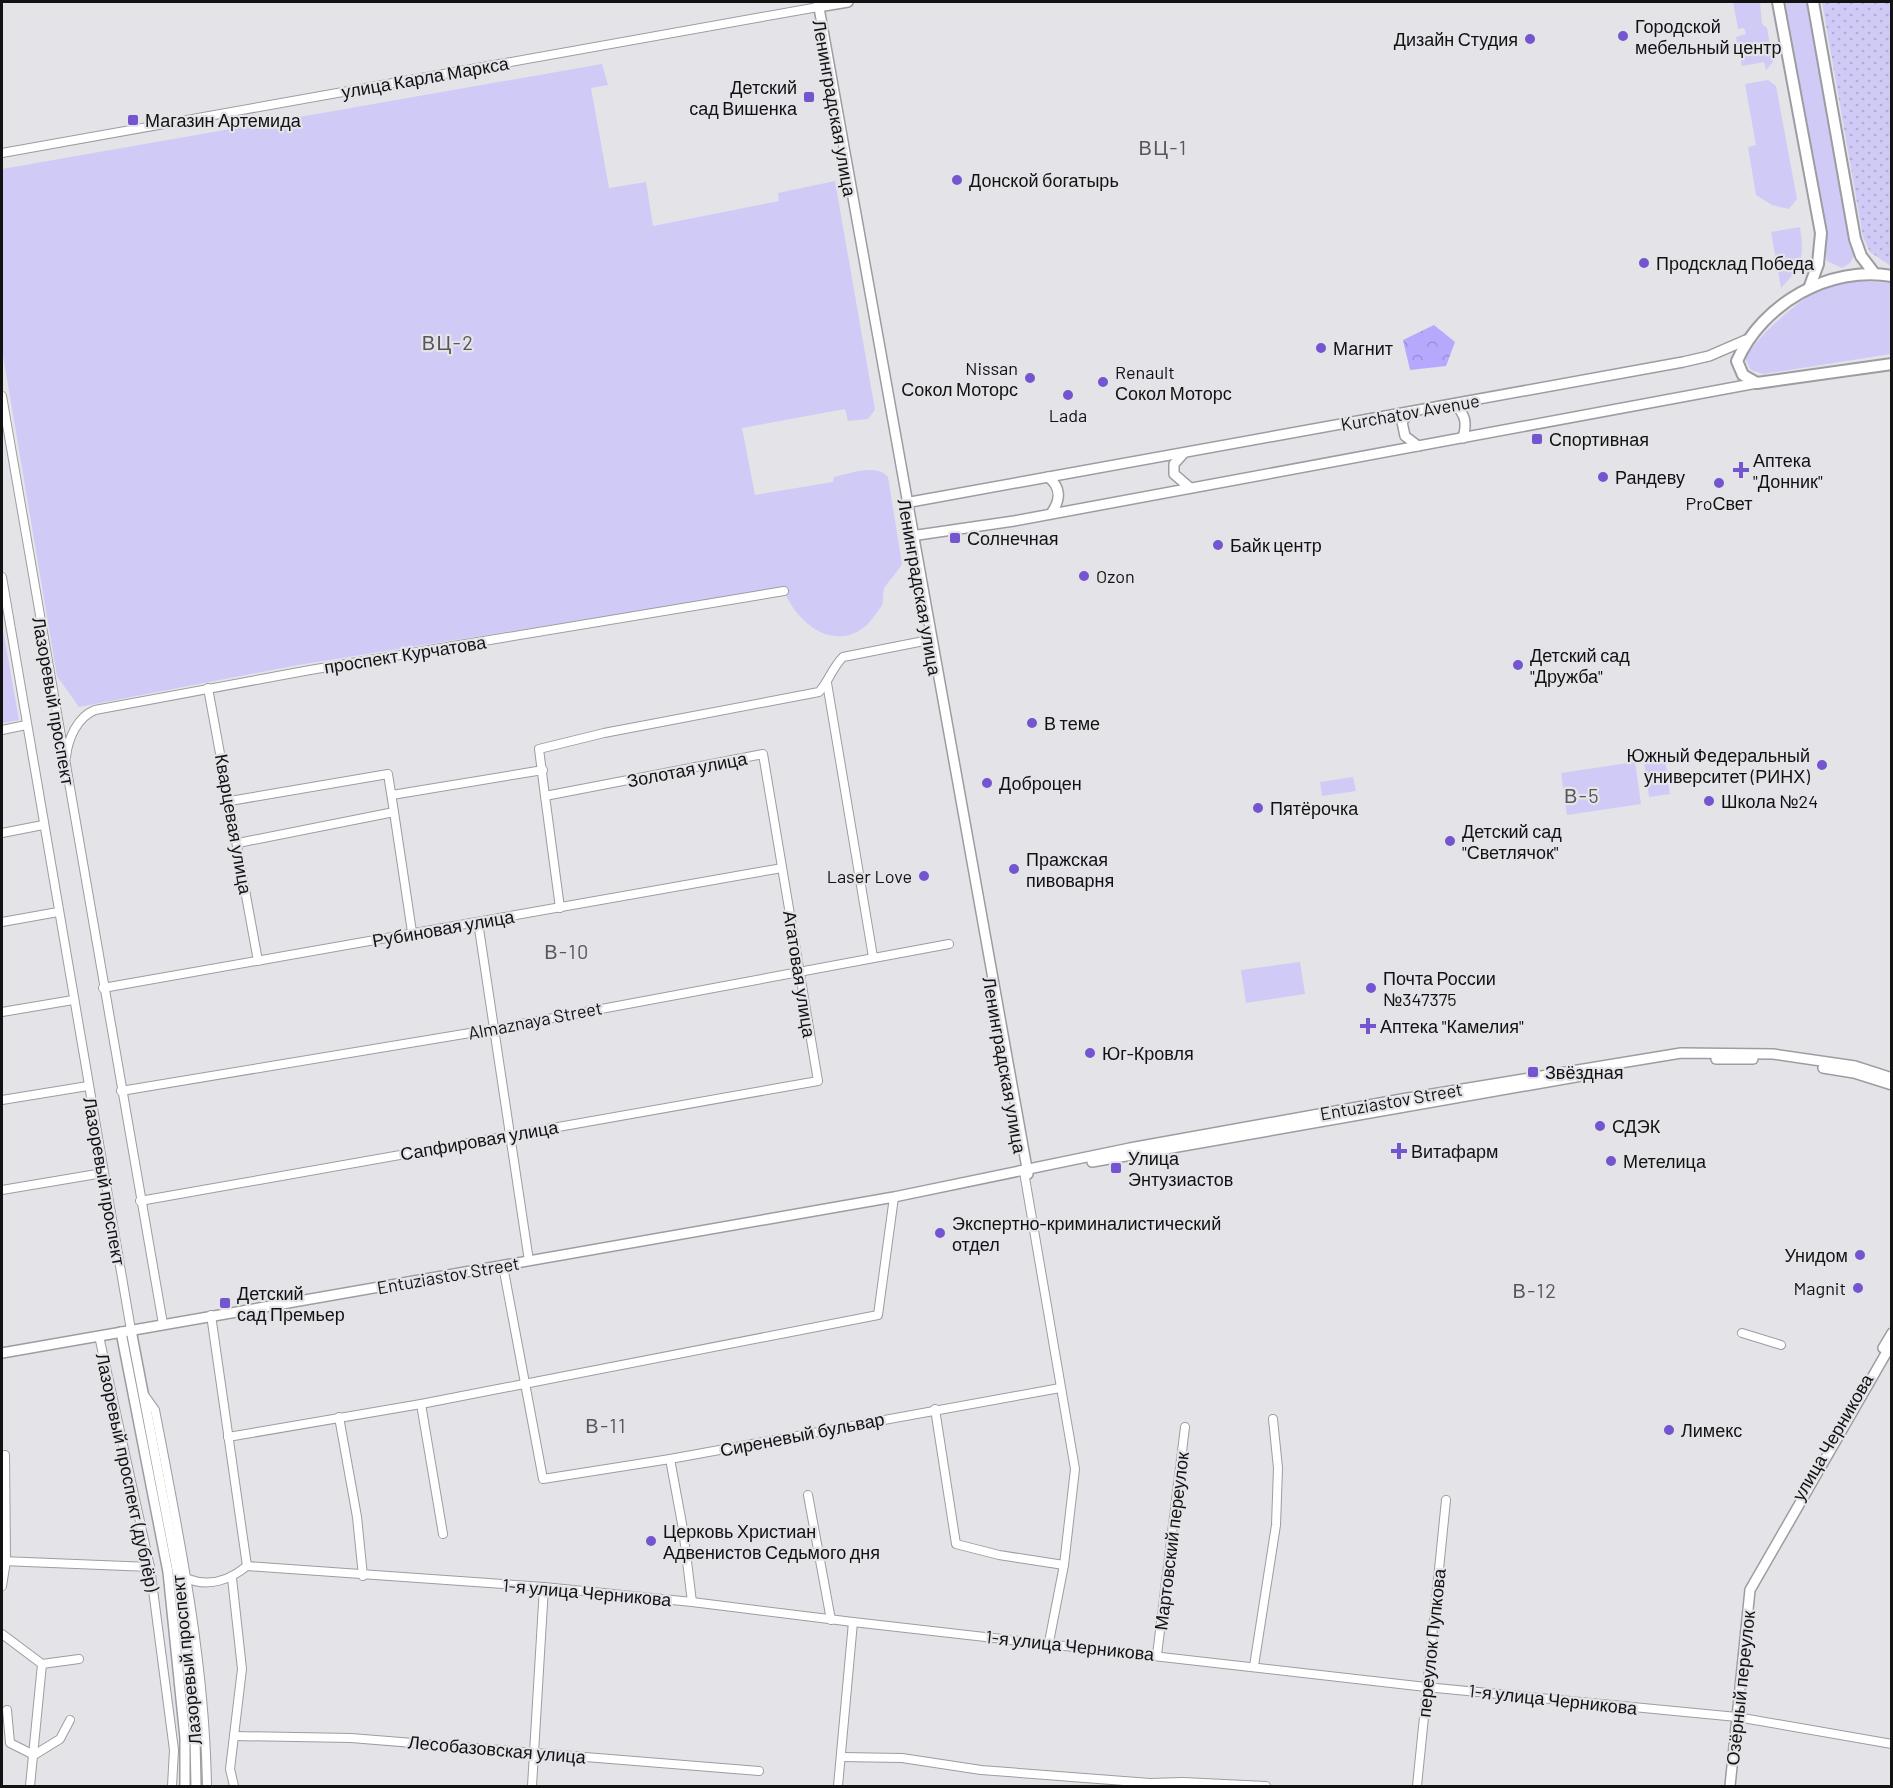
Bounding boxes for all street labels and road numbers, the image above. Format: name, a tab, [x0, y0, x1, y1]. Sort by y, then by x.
street label: Ленинградская улица	[809, 18, 862, 199]
street label: улица Карла Маркса	[340, 51, 511, 103]
street label: Kurchatov Avenue	[1339, 389, 1481, 435]
street label: Ленинградская улица	[894, 497, 947, 678]
street label: Лазоревый проспект	[28, 615, 80, 787]
street label: проспект Курчатова	[322, 630, 489, 678]
street label: Золотая улица	[625, 746, 750, 791]
street label: Кварцевая улица	[211, 752, 257, 897]
street label: Рубиновая улица	[370, 905, 517, 951]
street label: Агатовая улица	[779, 909, 821, 1040]
street label: Ленинградская улица	[979, 975, 1032, 1156]
street label: Almaznaya Street	[466, 996, 604, 1044]
street label: Entuziastov Street	[1318, 1078, 1464, 1124]
street label: Лазоревый проспект	[79, 1095, 131, 1267]
street label: Сапфировая улица	[398, 1115, 561, 1165]
street label: Entuziastov Street	[375, 1252, 521, 1298]
street label: Лазоревый проспект (дублёр)	[92, 1351, 164, 1594]
street label: улица Черникова	[1787, 1369, 1878, 1504]
street label: Сиреневый бульвар	[718, 1407, 886, 1461]
street label: Мартовский переулок	[1149, 1450, 1193, 1631]
street label: переулок Пупкова	[1412, 1567, 1450, 1719]
street label: Лазоревый проспект	[166, 1574, 206, 1746]
street label: 1-я улица Черникова	[502, 1574, 673, 1610]
street label: Озёрный переулок	[1721, 1609, 1759, 1767]
street label: 1-я улица Черникова	[985, 1625, 1156, 1665]
street label: 1-я улица Черникова	[1468, 1679, 1639, 1719]
street label: Лесобазовская улица	[407, 1730, 588, 1768]

